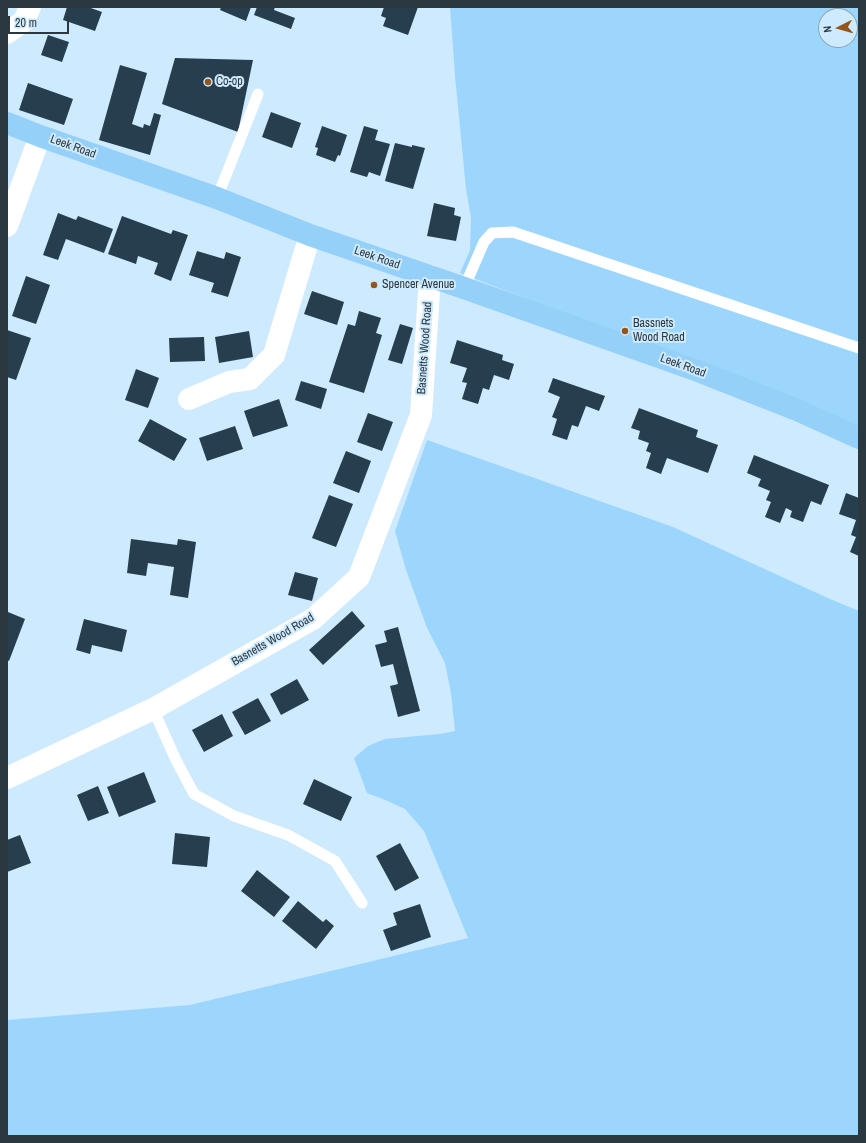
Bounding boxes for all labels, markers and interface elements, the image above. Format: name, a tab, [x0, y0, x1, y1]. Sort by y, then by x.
scale bar	[10, 8, 71, 34]
north arrow	[818, 8, 858, 48]
text: 20 m	[15, 15, 37, 31]
text: N	[820, 25, 834, 33]
place label: Co-op	[216, 75, 243, 89]
marker: Co-op	[203, 77, 213, 87]
street label: Leek Road	[48, 132, 98, 162]
street label: Leek Road	[352, 243, 402, 273]
place label: Spencer Avenue	[382, 278, 455, 292]
marker: Spencer Avenue	[369, 280, 379, 290]
street label: Basnetts Wood Road	[415, 301, 435, 395]
place label: Bassnets Wood Road	[633, 317, 685, 345]
marker: Bassnets Wood Road	[620, 326, 630, 336]
street label: Leek Road	[658, 351, 708, 381]
street label: Basnetts Wood Road	[229, 611, 317, 669]

